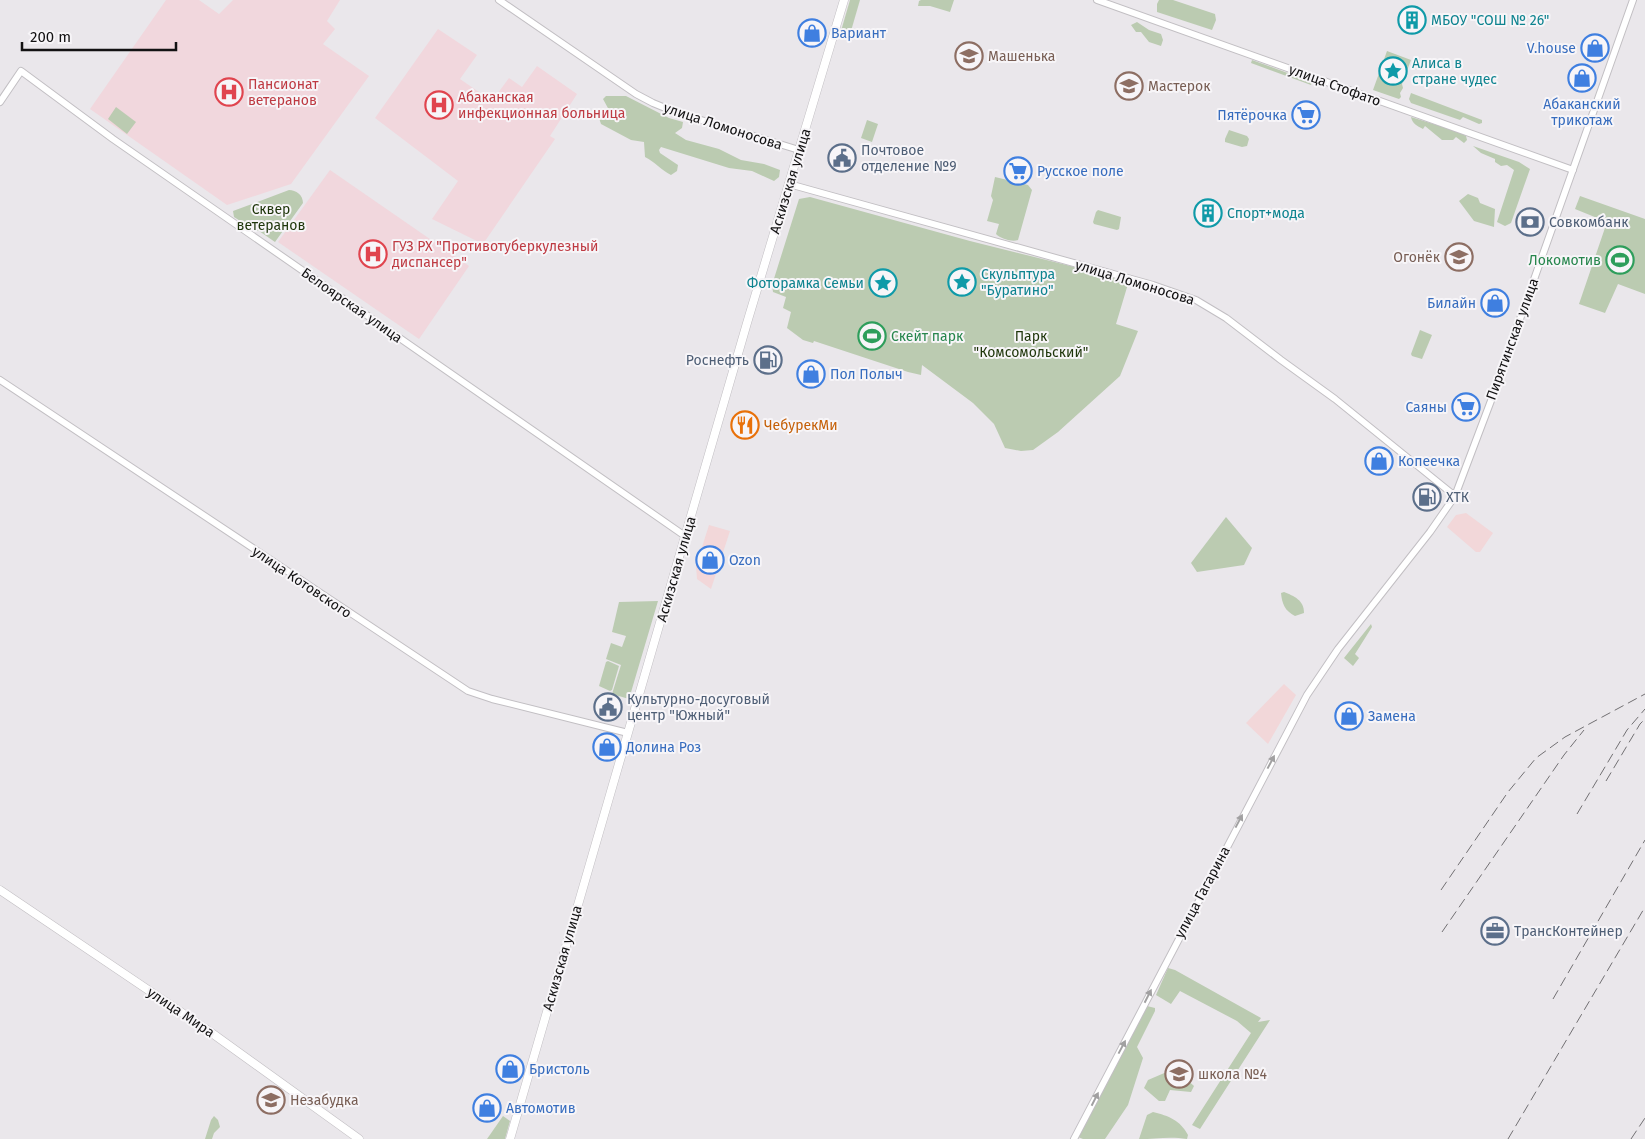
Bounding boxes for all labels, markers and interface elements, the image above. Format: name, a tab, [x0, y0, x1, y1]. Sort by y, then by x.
building icon: МБОУ "СОШ № 26"	[1397, 5, 1427, 35]
place label: МБОУ "СОШ № 26"	[1431, 12, 1549, 29]
shop icon: Вариант	[797, 18, 827, 48]
scale bar	[22, 20, 176, 52]
place label: Вариант	[831, 25, 887, 42]
text: 200 m	[30, 28, 71, 46]
shop icon: V.house	[1580, 33, 1610, 63]
place label: V.house	[1527, 40, 1576, 57]
school or university icon: Машенька	[954, 41, 984, 71]
place label: Машенька	[988, 48, 1055, 65]
place label: Алиса в стране чудес	[1412, 55, 1497, 88]
place icon: Алиса в стране чудес	[1378, 56, 1408, 86]
street label: улица Стофато	[1286, 61, 1383, 110]
shop icon: Абаканский трикотаж	[1567, 63, 1597, 93]
school or university icon: Мастерок	[1114, 71, 1144, 101]
place label: Пансионат ветеранов	[248, 76, 319, 109]
hospital icon: Пансионат ветеранов	[214, 77, 244, 107]
place label: Мастерок	[1148, 78, 1211, 95]
place label: Абаканская инфекционная больница	[458, 89, 625, 122]
hospital icon: Абаканская инфекционная больница	[424, 90, 454, 120]
place label: Абаканский трикотаж	[1543, 96, 1621, 129]
street label: улица Ломоносова	[661, 99, 784, 154]
supermarket icon: Пятёрочка	[1291, 100, 1321, 130]
place label: Пятёрочка	[1217, 107, 1287, 124]
street label: Аскизская улица	[766, 126, 815, 236]
place label: Почтовое отделение №9	[861, 142, 957, 175]
public building icon: Почтовое отделение №9	[827, 143, 857, 173]
supermarket icon: Русское поле	[1003, 156, 1033, 186]
place label: Русское поле	[1037, 163, 1124, 180]
building icon: Спорт+мода	[1193, 198, 1223, 228]
park label: Сквер ветеранов	[237, 201, 306, 234]
place label: Спорт+мода	[1227, 205, 1305, 222]
bank icon: Совкомбанк	[1515, 207, 1545, 237]
place label: Совкомбанк	[1549, 214, 1629, 231]
place label: ГУЗ РХ "Противотуберкулезный диспансер"	[392, 238, 598, 271]
hospital icon: ГУЗ РХ "Противотуберкулезный диспансер"	[358, 239, 388, 269]
school or university icon: Огонёк	[1444, 242, 1474, 272]
sports icon: Локомотив	[1605, 245, 1635, 275]
place label: Огонёк	[1393, 249, 1441, 266]
place label: Локомотив	[1528, 252, 1601, 269]
street label: улица Ломоносова	[1073, 256, 1197, 309]
street label: Белоярская улица	[298, 264, 406, 347]
place label: Скульптура "Буратино"	[981, 266, 1055, 299]
place icon: Скульптура "Буратино"	[947, 267, 977, 297]
place icon: Фоторамка Семьи	[868, 268, 898, 298]
place label: Фоторамка Семьи	[747, 275, 864, 292]
street label: Пирятинская улица	[1482, 276, 1542, 402]
shop icon: Билайн	[1480, 288, 1510, 318]
place label: Билайн	[1427, 295, 1476, 312]
sports icon: Скейт парк	[857, 321, 887, 351]
place label: Скейт парк	[891, 328, 964, 345]
park label: Парк "Комсомольский"	[974, 328, 1088, 361]
fuel station icon: Роснефть	[753, 345, 783, 375]
place label: Роснефть	[686, 352, 749, 369]
shop icon: Пол Полыч	[796, 359, 826, 389]
place label: Пол Полыч	[830, 366, 903, 383]
supermarket icon: Саяны	[1451, 392, 1481, 422]
place label: Саяны	[1405, 399, 1447, 416]
restaurant icon: ЧебурекМи	[730, 410, 760, 440]
place label: ЧебурекМи	[764, 417, 838, 434]
shop icon: Копеечка	[1364, 446, 1394, 476]
place label: Копеечка	[1398, 453, 1460, 470]
fuel station icon: ХТК	[1412, 482, 1442, 512]
place label: ХТК	[1446, 489, 1470, 506]
street label: Аскизская улица	[653, 514, 700, 624]
street label: улица Котовского	[249, 543, 355, 622]
shop icon: Ozon	[695, 545, 725, 575]
place label: Ozon	[729, 552, 761, 569]
place label: Культурно-досуговый центр "Южный"	[627, 691, 770, 724]
public building icon: Культурно-досуговый центр "Южный"	[593, 692, 623, 722]
shop icon: Замена	[1334, 701, 1364, 731]
place label: Замена	[1368, 708, 1416, 725]
shop icon: Долина Роз	[592, 732, 622, 762]
place label: Долина Роз	[625, 739, 701, 756]
one-way arrow	[1267, 754, 1275, 769]
one-way arrow	[1235, 814, 1243, 829]
street label: улица Гагарина	[1171, 843, 1234, 941]
street label: Аскизская улица	[539, 903, 586, 1013]
office icon: ТрансКонтейнер	[1480, 916, 1510, 946]
place label: ТрансКонтейнер	[1514, 923, 1623, 940]
street label: улица Мира	[144, 984, 218, 1041]
one-way arrow	[1144, 989, 1152, 1003]
one-way arrow	[1117, 1041, 1126, 1054]
shop icon: Бристоль	[495, 1054, 525, 1084]
school or university icon: школа №4	[1164, 1059, 1194, 1089]
place label: Бристоль	[529, 1061, 590, 1078]
place label: школа №4	[1198, 1066, 1267, 1083]
school or university icon: Незабудка	[256, 1085, 286, 1115]
place label: Незабудка	[290, 1092, 359, 1109]
one-way arrow	[1091, 1092, 1099, 1106]
shop icon: Автомотив	[472, 1093, 502, 1123]
place label: Автомотив	[506, 1100, 576, 1117]

